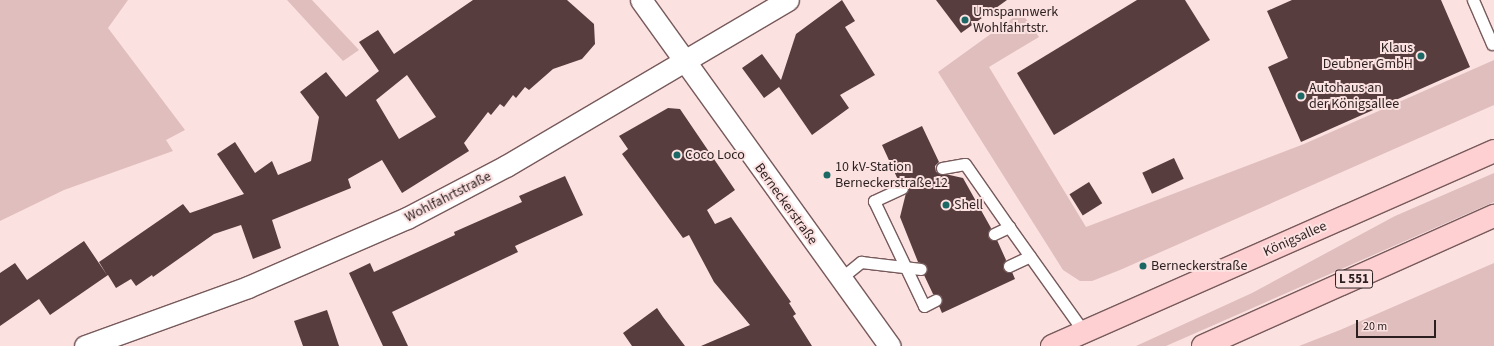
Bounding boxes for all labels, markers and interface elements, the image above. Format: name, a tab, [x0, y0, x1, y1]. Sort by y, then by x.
place label: Umspannwerk Wohlfahrtstr.	[973, 4, 1058, 36]
marker: Umspannwerk Wohlfahrtstr.	[960, 15, 970, 25]
place label: Klaus Deubner GmbH	[1323, 40, 1413, 72]
marker: Klaus Deubner GmbH	[1416, 51, 1426, 61]
place label: Autohaus an der Königsallee	[1309, 80, 1399, 112]
marker: Autohaus an der Königsallee	[1296, 91, 1306, 101]
place label: Coco Loco	[685, 147, 745, 163]
marker: Coco Loco	[672, 150, 682, 160]
place label: 10 kV-Station Berneckerstraße 12	[835, 159, 948, 192]
street label: Berneckerstraße	[751, 160, 821, 248]
street label: Wohlfahrtstraße	[402, 168, 494, 226]
marker: 10 kV-Station Berneckerstraße 12	[822, 170, 832, 180]
place label: Shell	[954, 197, 983, 213]
marker: Shell	[941, 200, 951, 210]
street label: Königsallee	[1261, 218, 1329, 260]
place label: Berneckerstraße	[1151, 258, 1247, 274]
marker: Berneckerstraße	[1138, 261, 1148, 271]
road number: L 551	[1335, 268, 1373, 290]
scale bar	[1358, 312, 1438, 338]
text: 20 m	[1363, 318, 1387, 335]

